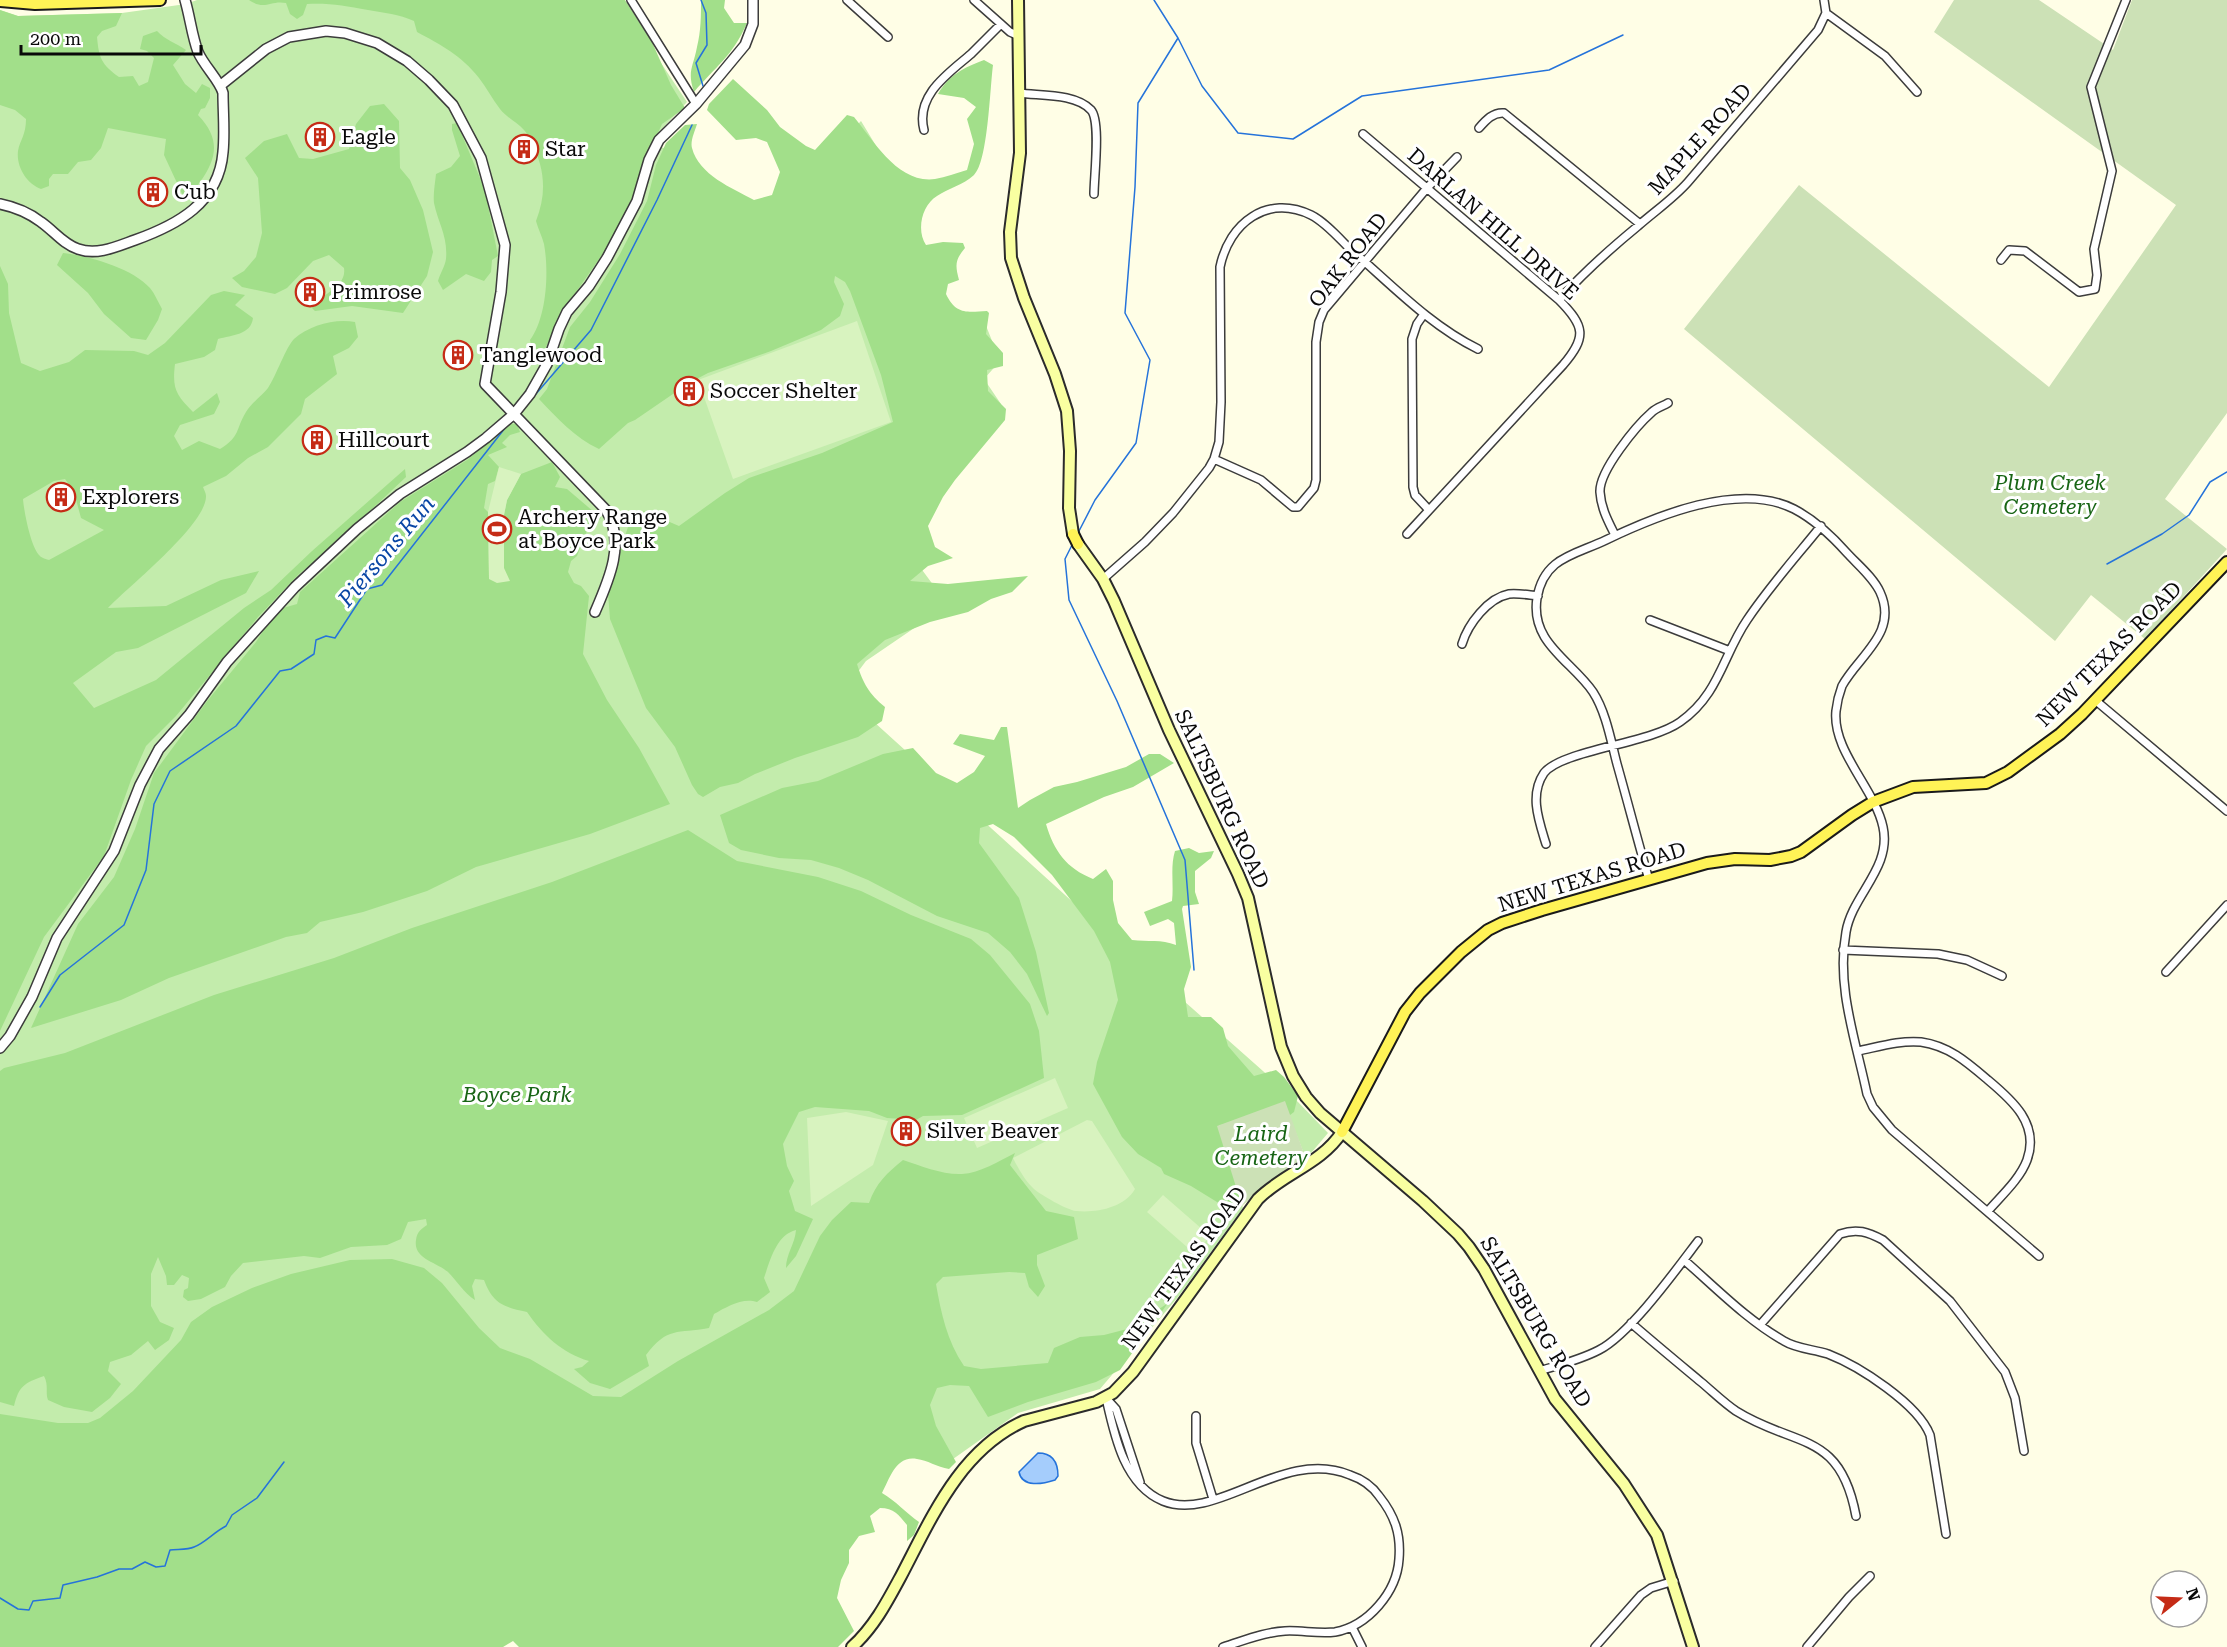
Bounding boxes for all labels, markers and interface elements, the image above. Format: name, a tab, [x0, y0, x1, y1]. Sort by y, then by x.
scale bar	[21, 18, 201, 56]
text: 200 m	[30, 28, 81, 49]
street label: MAPLE ROAD	[1644, 78, 1756, 200]
building icon: Eagle	[304, 121, 336, 153]
place label: Eagle	[341, 125, 396, 149]
building icon: Star	[508, 133, 540, 165]
place label: Star	[545, 137, 586, 161]
street label: DARLAN HILL DRIVE	[1403, 143, 1583, 305]
building icon: Cub	[137, 176, 169, 208]
place label: Cub	[174, 180, 216, 204]
street label: OAK ROAD	[1304, 208, 1392, 312]
building icon: Primrose	[294, 276, 326, 308]
place label: Primrose	[331, 280, 422, 304]
building icon: Tanglewood	[442, 339, 474, 371]
place label: Tanglewood	[479, 343, 603, 367]
building icon: Soccer Shelter	[673, 375, 705, 407]
place label: Soccer Shelter	[710, 379, 858, 403]
building icon: Hillcourt	[301, 424, 333, 456]
place label: Hillcourt	[338, 428, 430, 452]
park label: Plum Creek Cemetery	[1993, 471, 2107, 519]
building icon: Explorers	[45, 481, 77, 513]
place label: Explorers	[82, 485, 179, 509]
water label: Piersons Run	[332, 491, 440, 612]
place label: Archery Range at Boyce Park	[518, 505, 667, 553]
sports icon: Archery Range at Boyce Park	[481, 513, 513, 545]
street label: NEW TEXAS ROAD	[2032, 577, 2186, 731]
street label: SALTSBURG ROAD	[1170, 706, 1274, 892]
street label: NEW TEXAS ROAD	[1495, 837, 1689, 917]
park label: Boyce Park	[461, 1083, 572, 1107]
building icon: Silver Beaver	[890, 1115, 922, 1147]
place label: Silver Beaver	[927, 1119, 1059, 1143]
park label: Laird Cemetery	[1215, 1122, 1308, 1170]
street label: NEW TEXAS ROAD	[1117, 1182, 1251, 1354]
street label: SALTSBURG ROAD	[1476, 1232, 1596, 1412]
north arrow	[2149, 1569, 2209, 1629]
text: N	[2182, 1586, 2204, 1603]

